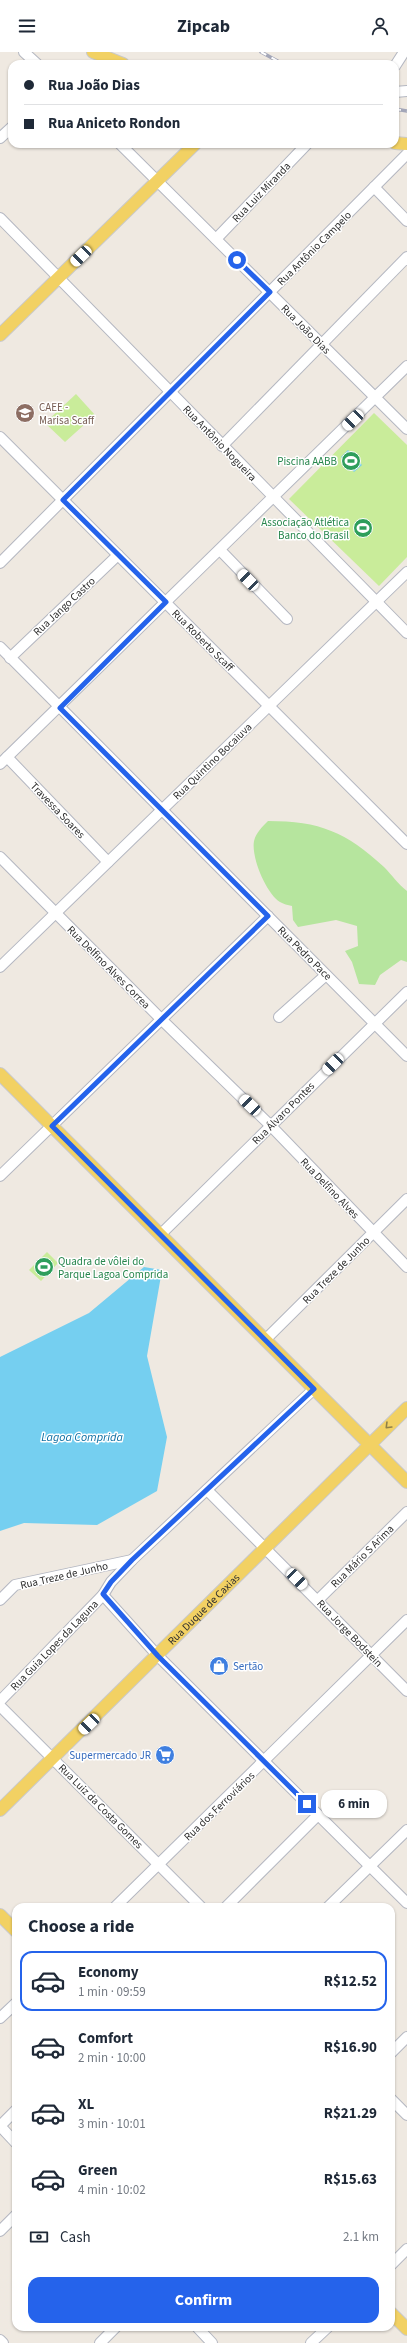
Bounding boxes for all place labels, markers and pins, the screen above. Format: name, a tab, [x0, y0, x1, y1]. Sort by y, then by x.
place label: CAEE - Marisa Scaff	[39, 400, 95, 428]
school or university icon: CAEE - Marisa Scaff	[14, 402, 36, 424]
sports icon: Piscina AABB	[340, 450, 362, 472]
place label: Piscina AABB	[277, 454, 338, 469]
place label: Associação Atlética Banco do Brasil	[261, 515, 349, 543]
sports icon: Associação Atlética Banco do Brasil	[352, 517, 374, 539]
place label: Quadra de vôlei do Parque Lagoa Comprida	[58, 1254, 168, 1282]
sports icon: Quadra de vôlei do Parque Lagoa Comprida	[33, 1256, 55, 1278]
shop icon: Sertão	[208, 1655, 230, 1677]
place label: Sertão	[233, 1659, 263, 1674]
supermarket icon: Supermercado JR	[154, 1744, 176, 1766]
place label: Supermercado JR	[69, 1748, 151, 1763]

